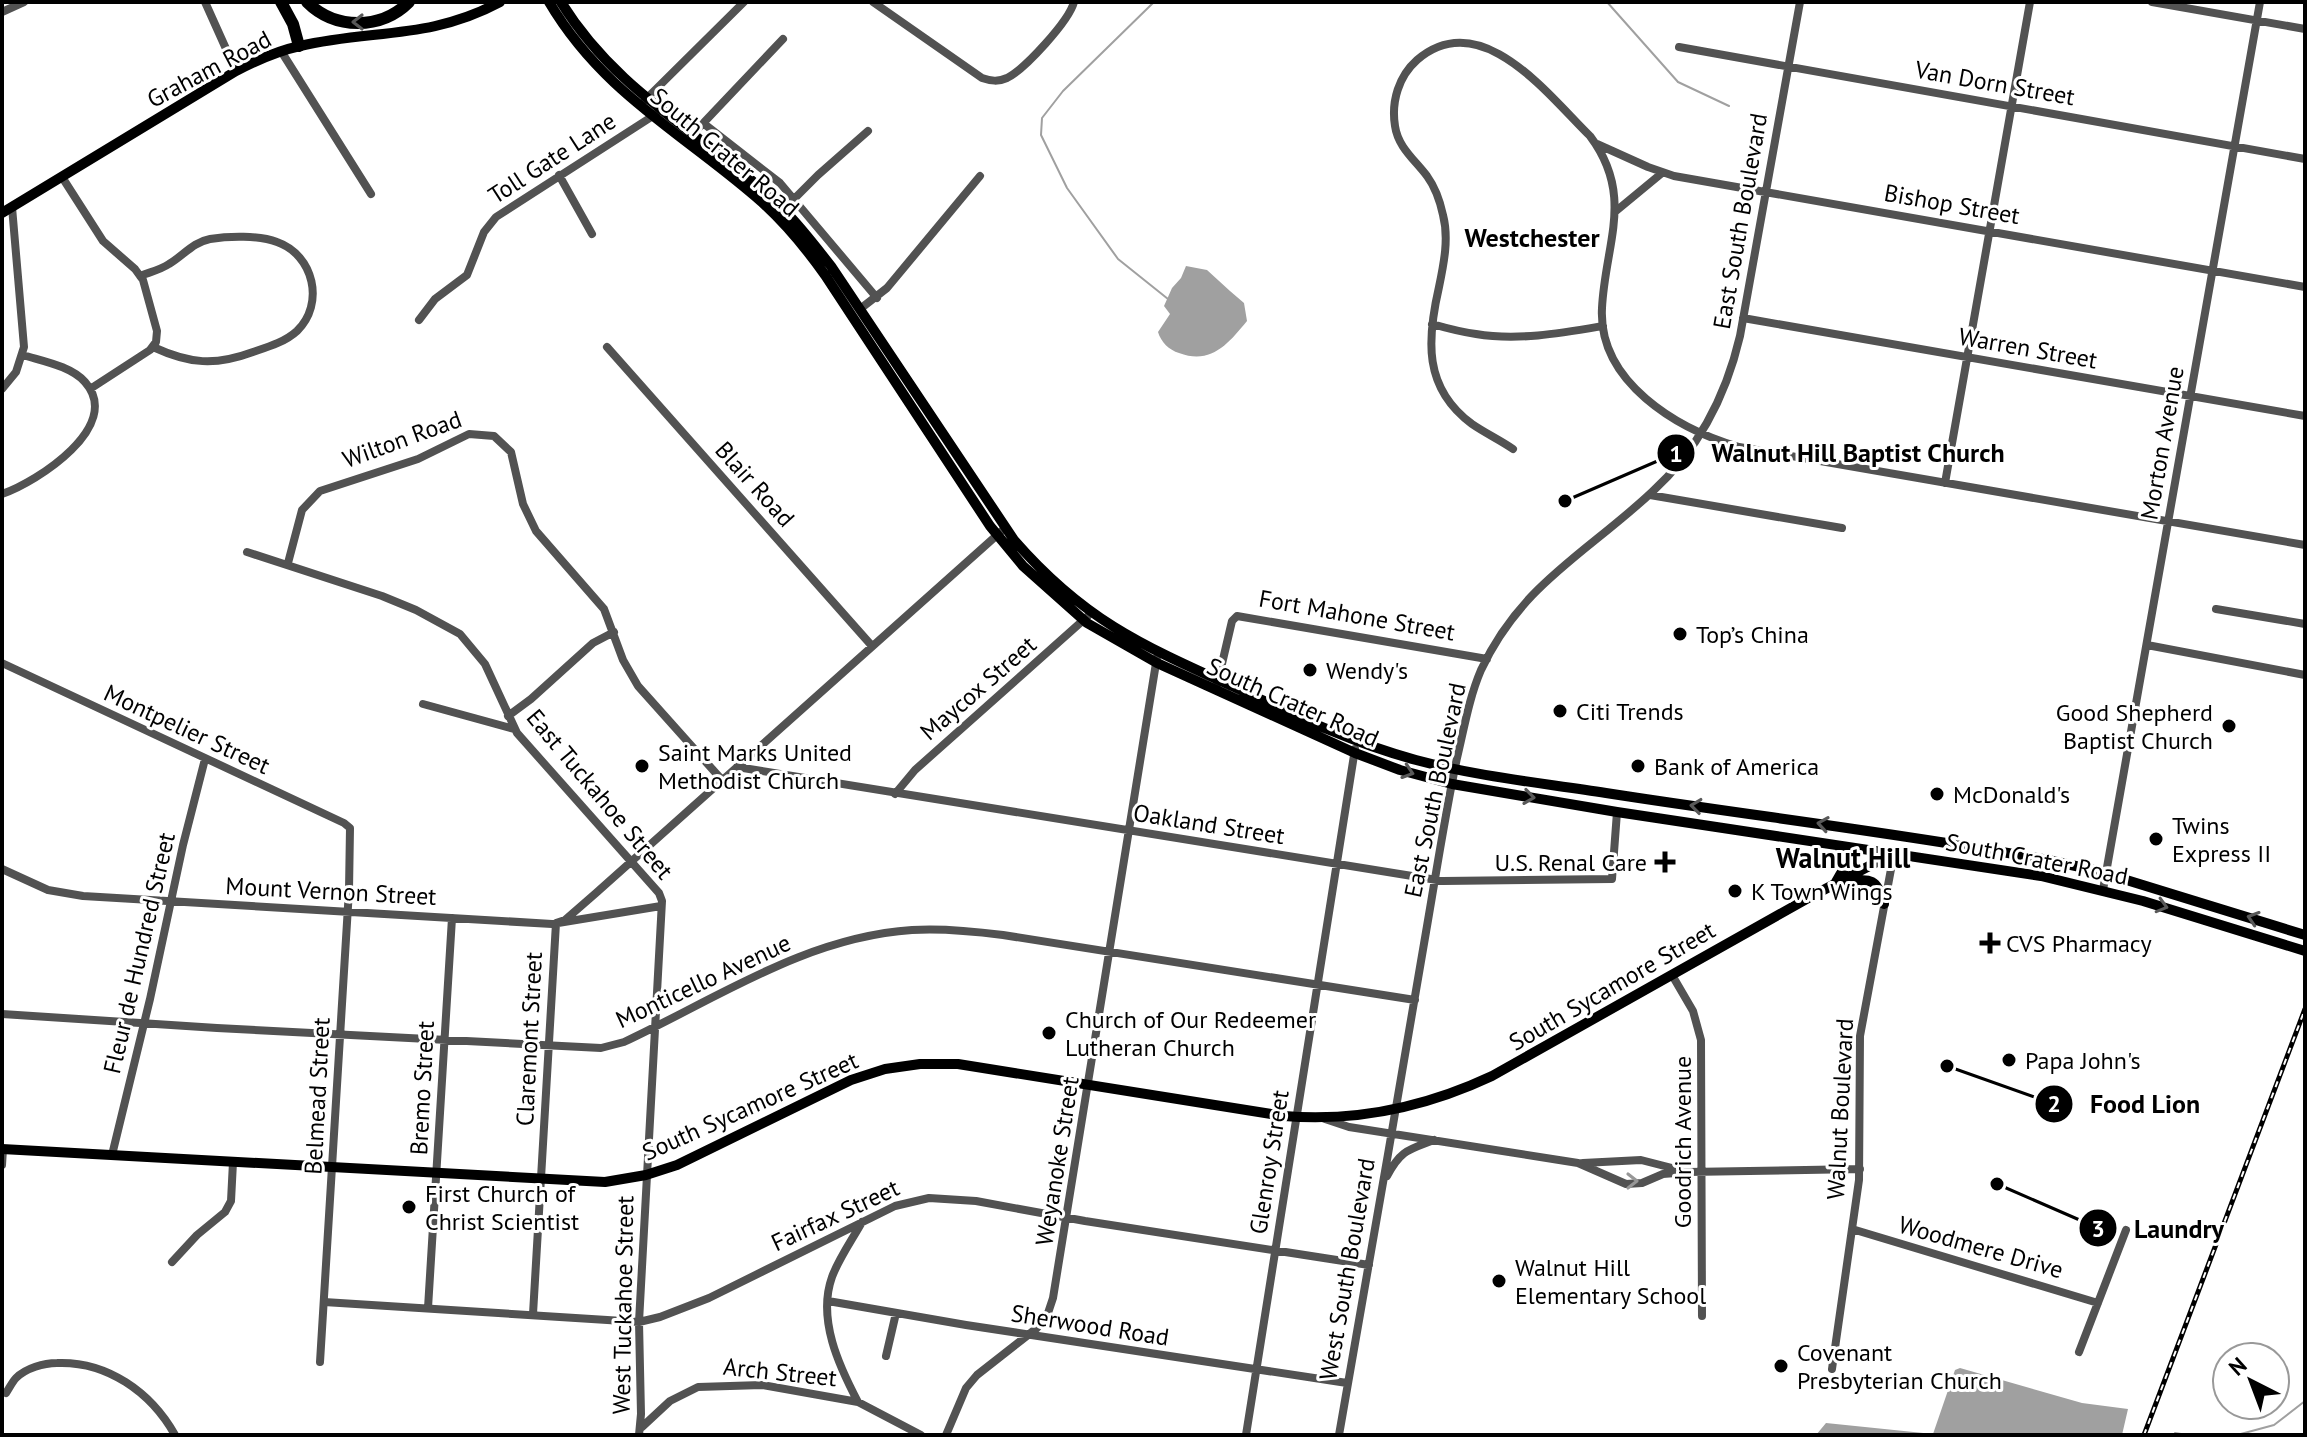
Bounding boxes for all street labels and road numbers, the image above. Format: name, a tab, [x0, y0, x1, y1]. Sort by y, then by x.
street label: Graham Road	[141, 23, 277, 115]
street label: Van Dorn Street	[1912, 54, 2077, 112]
street label: South Crater Road	[644, 81, 806, 223]
street label: Toll Gate Lane	[482, 105, 622, 211]
street label: East South Boulevard	[1706, 111, 1774, 331]
street label: Bishop Street	[1882, 177, 2022, 231]
street label: Warren Street	[1956, 321, 2100, 375]
street label: Morton Avenue	[2133, 364, 2191, 522]
street label: Wilton Road	[338, 403, 466, 475]
street label: Blair Road	[708, 435, 802, 533]
street label: Fort Mahone Street	[1257, 582, 1457, 648]
street label: Maycox Street	[914, 629, 1042, 747]
street label: South Crater Road	[1202, 650, 1384, 754]
street label: Montpelier Street	[99, 677, 275, 781]
street label: East South Boulevard	[1397, 680, 1473, 900]
street label: East Tuckahoe Street	[520, 703, 680, 885]
street label: Oakland Street	[1131, 797, 1287, 851]
street label: South Crater Road	[1943, 826, 2131, 892]
street label: Fleur de Hundred Street	[96, 829, 182, 1077]
street label: Mount Vernon Street	[225, 870, 437, 912]
street label: South Sycamore Street	[1503, 914, 1721, 1058]
street label: Monticello Avenue	[611, 927, 795, 1035]
street label: Claremont Street	[509, 951, 549, 1127]
street label: Belmead Street	[297, 1017, 337, 1175]
street label: Walnut Boulevard	[1820, 1018, 1860, 1200]
street label: Bremo Street	[403, 1020, 441, 1156]
street label: South Sycamore Street	[637, 1044, 863, 1168]
street label: Goodrich Avenue	[1667, 1056, 1698, 1228]
street label: Weyanoke Street	[1028, 1074, 1086, 1248]
street label: Glenroy Street	[1242, 1088, 1296, 1236]
street label: West South Boulevard	[1312, 1156, 1382, 1382]
street label: Fairfax Street	[766, 1172, 904, 1258]
street label: West Tuckahoe Street	[606, 1195, 640, 1415]
street label: Woodmere Drive	[1895, 1209, 2067, 1285]
street label: Sherwood Road	[1009, 1297, 1171, 1353]
street label: Arch Street	[722, 1351, 838, 1393]

